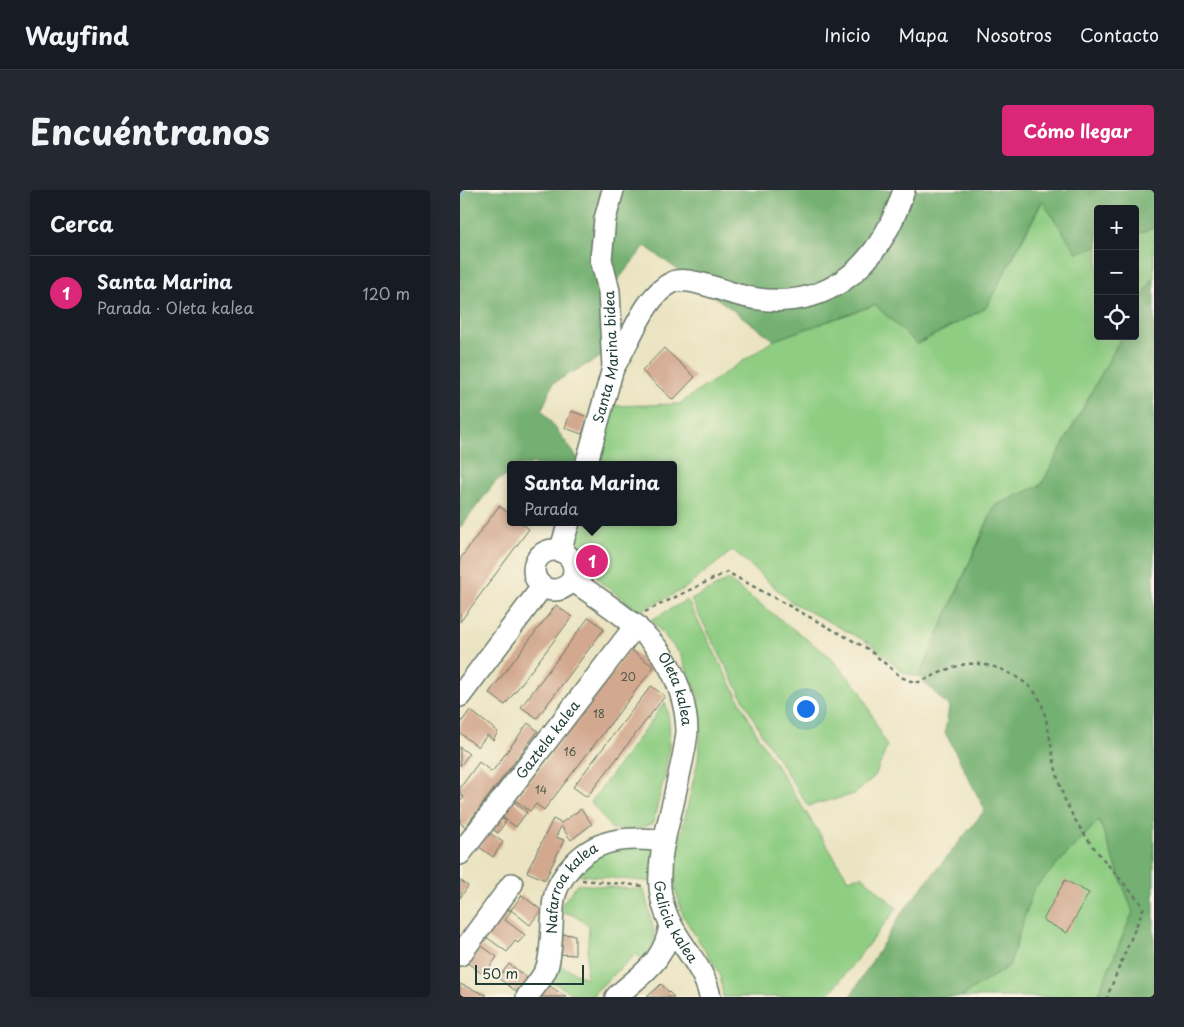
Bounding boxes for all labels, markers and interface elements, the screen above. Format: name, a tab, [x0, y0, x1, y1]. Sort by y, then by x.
text: Wayfind	[25, 17, 129, 53]
text: Inicio	[824, 21, 871, 48]
text: Mapa	[899, 21, 948, 48]
text: Nosotros	[976, 21, 1052, 48]
text: Contacto	[1080, 21, 1159, 48]
text: Encuéntranos	[30, 104, 270, 157]
button: Cómo llegar	[1002, 105, 1154, 156]
map controls	[1094, 205, 1139, 340]
button: +	[1094, 205, 1139, 250]
text: Cerca	[50, 207, 114, 239]
button: −	[1094, 250, 1139, 295]
text: Santa Marina	[97, 267, 233, 295]
text: 1	[62, 281, 70, 305]
text: 120 m	[363, 281, 410, 305]
street label: Santa Marina bidea	[587, 290, 623, 425]
text: Parada · Oleta kalea	[97, 295, 254, 319]
button: locate	[1094, 295, 1139, 340]
popup	[507, 461, 677, 526]
text: Santa Marina	[524, 468, 660, 496]
text: Parada	[524, 496, 578, 520]
pin: 1	[576, 542, 608, 580]
street label: Oleta kalea	[653, 648, 698, 727]
house number: 20	[620, 668, 636, 685]
street label: Gaztela kalea	[510, 695, 585, 783]
your location	[793, 696, 819, 722]
house number: 18	[593, 705, 605, 722]
house number: 16	[564, 743, 577, 760]
house number: 14	[535, 781, 547, 798]
street label: Nafarroa kalea	[541, 837, 601, 934]
street label: Galicia kalea	[650, 880, 704, 968]
scale bar	[475, 962, 584, 985]
text: 50 m	[482, 963, 518, 984]

